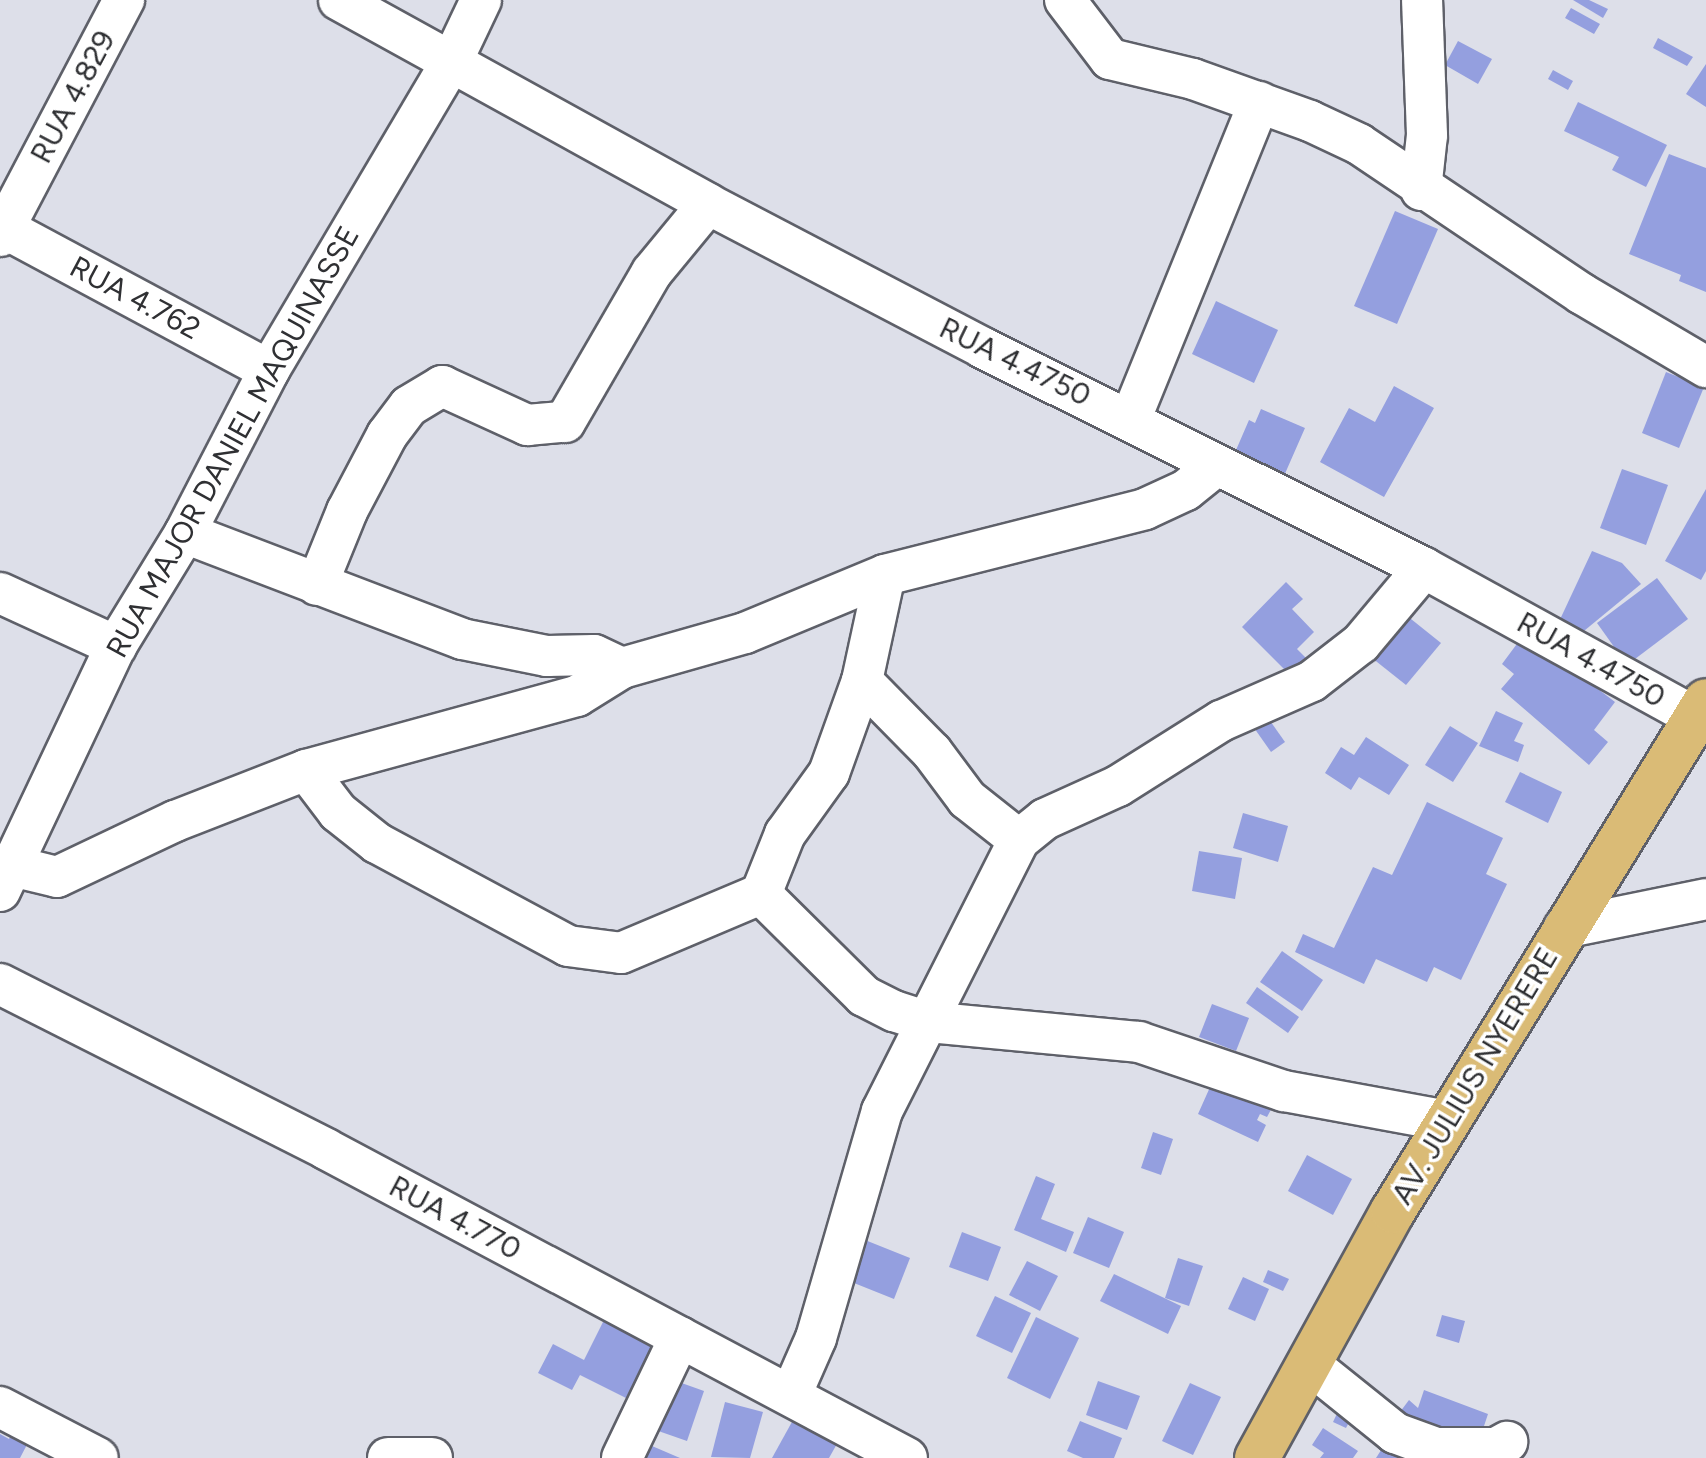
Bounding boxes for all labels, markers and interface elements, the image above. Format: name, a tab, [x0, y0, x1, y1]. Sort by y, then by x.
street label: RUA 4.829	[23, 25, 123, 169]
street label: RUA MAJOR DANIEL MAQUINASSE	[99, 220, 367, 664]
street label: RUA 4.762	[64, 249, 206, 347]
street label: RUA 4.4750	[933, 310, 1097, 414]
street label: RUA 4.4750	[1511, 605, 1671, 715]
street label: AV. JULIUS NYERERE	[1384, 941, 1566, 1211]
street label: RUA 4.770	[383, 1168, 527, 1268]

